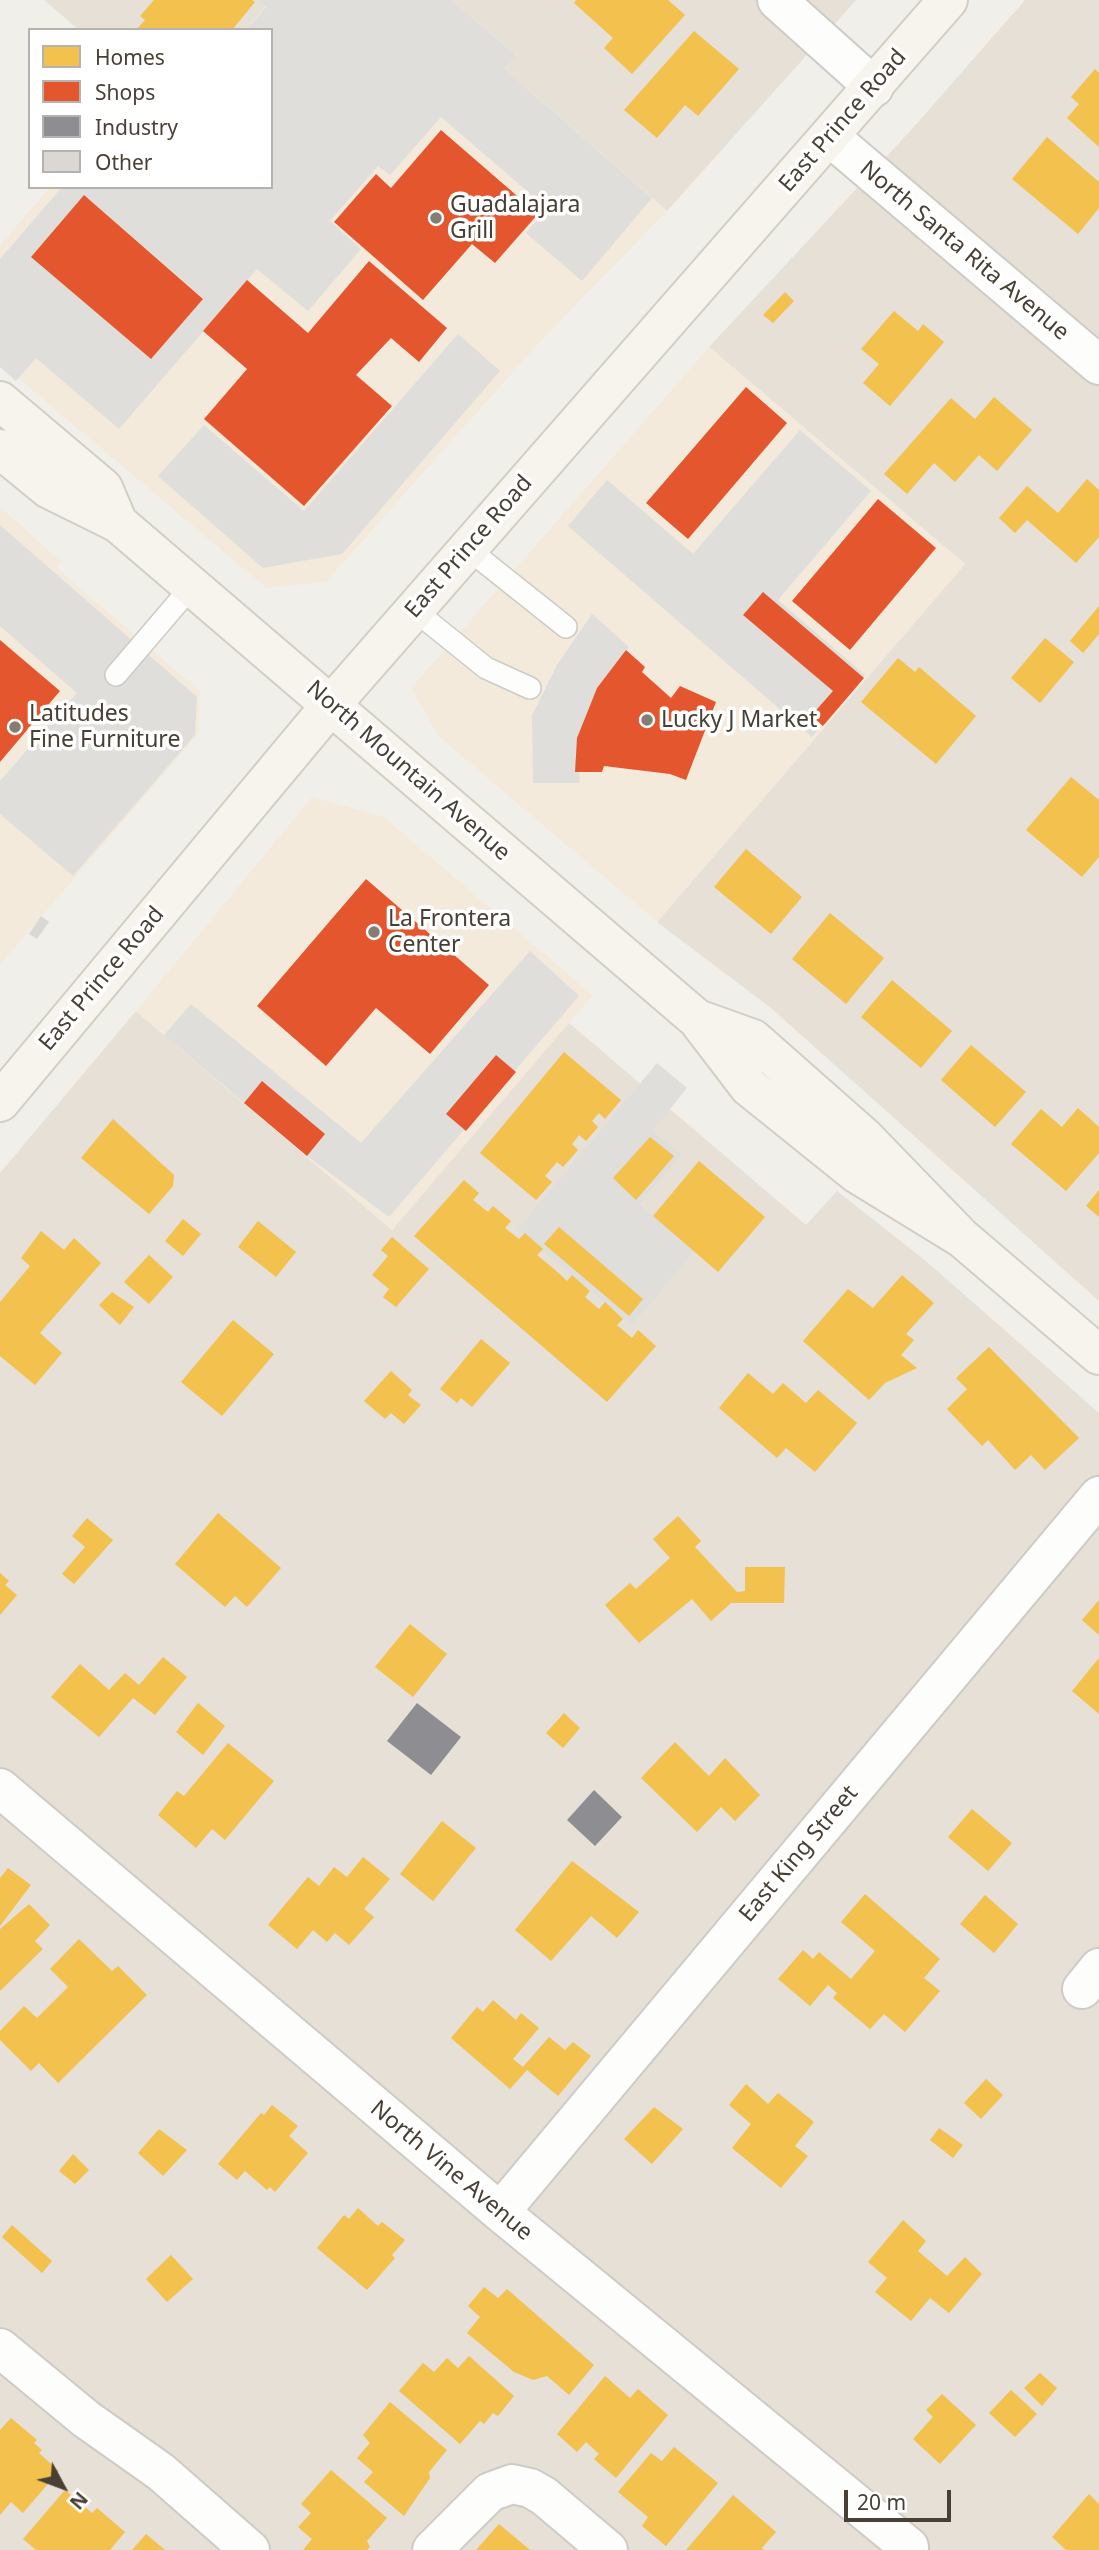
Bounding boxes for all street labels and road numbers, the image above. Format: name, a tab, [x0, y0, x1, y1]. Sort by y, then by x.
street label: East Prince Road	[774, 44, 912, 198]
street label: North Santa Rita Avenue	[854, 155, 1074, 347]
street label: East Prince Road	[400, 470, 538, 624]
street label: North Mountain Avenue	[301, 675, 515, 867]
street label: East Prince Road	[34, 901, 170, 1057]
street label: East King Street	[734, 1780, 864, 1928]
street label: North Vine Avenue	[364, 2095, 538, 2247]

